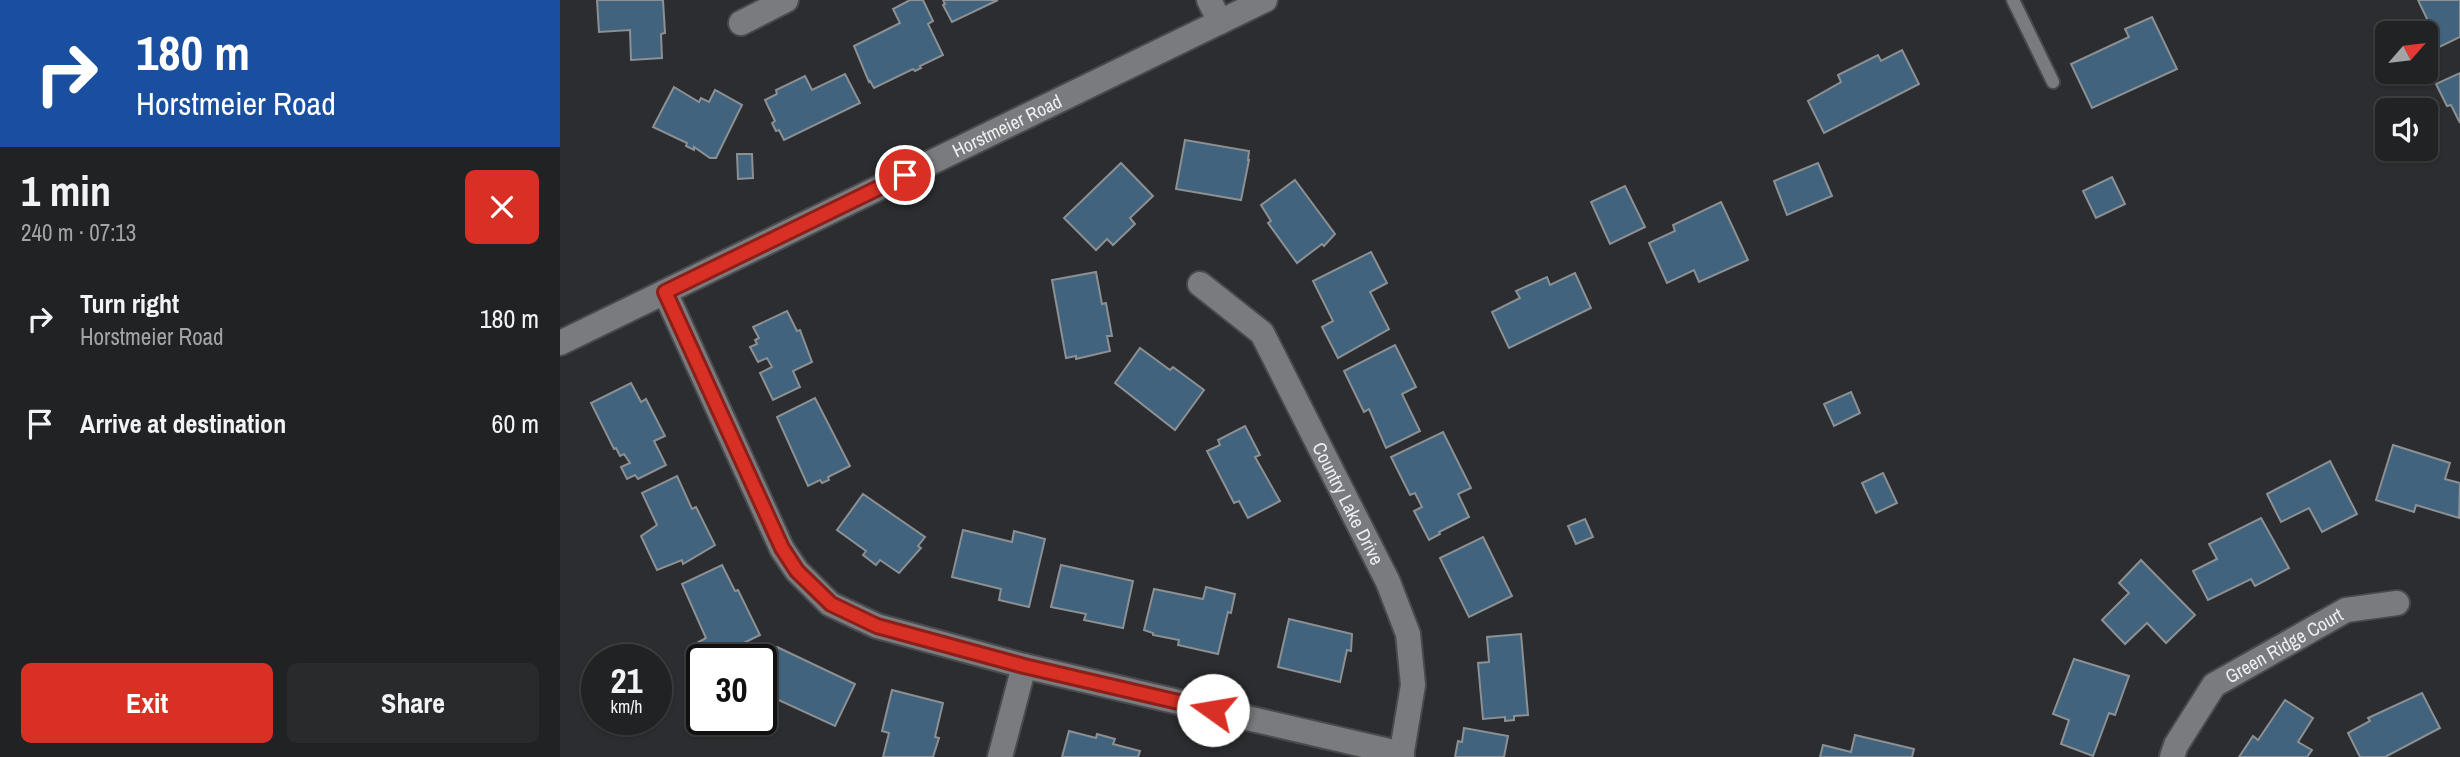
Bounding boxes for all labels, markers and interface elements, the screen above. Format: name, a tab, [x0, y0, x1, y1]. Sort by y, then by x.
text: 180 m	[136, 19, 250, 85]
north arrow	[2375, 21, 2438, 84]
map controls	[2375, 21, 2438, 161]
icon: right	[21, 28, 112, 119]
text: Horstmeier Road	[136, 82, 336, 125]
street label: Horstmeier Road	[948, 88, 1066, 163]
button: sound	[2375, 98, 2438, 161]
pin	[875, 145, 935, 205]
icon: arrive	[886, 156, 924, 194]
text: 1 min	[21, 163, 111, 219]
button: close	[465, 170, 539, 244]
text: 240 m · 07:13	[21, 217, 136, 248]
text: Turn right	[80, 286, 179, 321]
icon: right	[21, 300, 59, 338]
text: 180 m	[480, 301, 539, 336]
text: Horstmeier Road	[80, 321, 224, 352]
icon: arrive	[21, 405, 59, 443]
text: Arrive at destination	[80, 406, 286, 441]
text: 60 m	[492, 406, 539, 441]
street label: Country Lake Drive	[1306, 438, 1390, 569]
street label: Green Ridge Court	[2220, 601, 2348, 689]
speed limit sign: 30	[686, 644, 777, 735]
text: 21	[611, 657, 642, 704]
button: Exit	[21, 663, 273, 743]
button: Share	[287, 663, 539, 743]
position arrow	[1176, 673, 1250, 747]
text: km/h	[611, 694, 643, 719]

